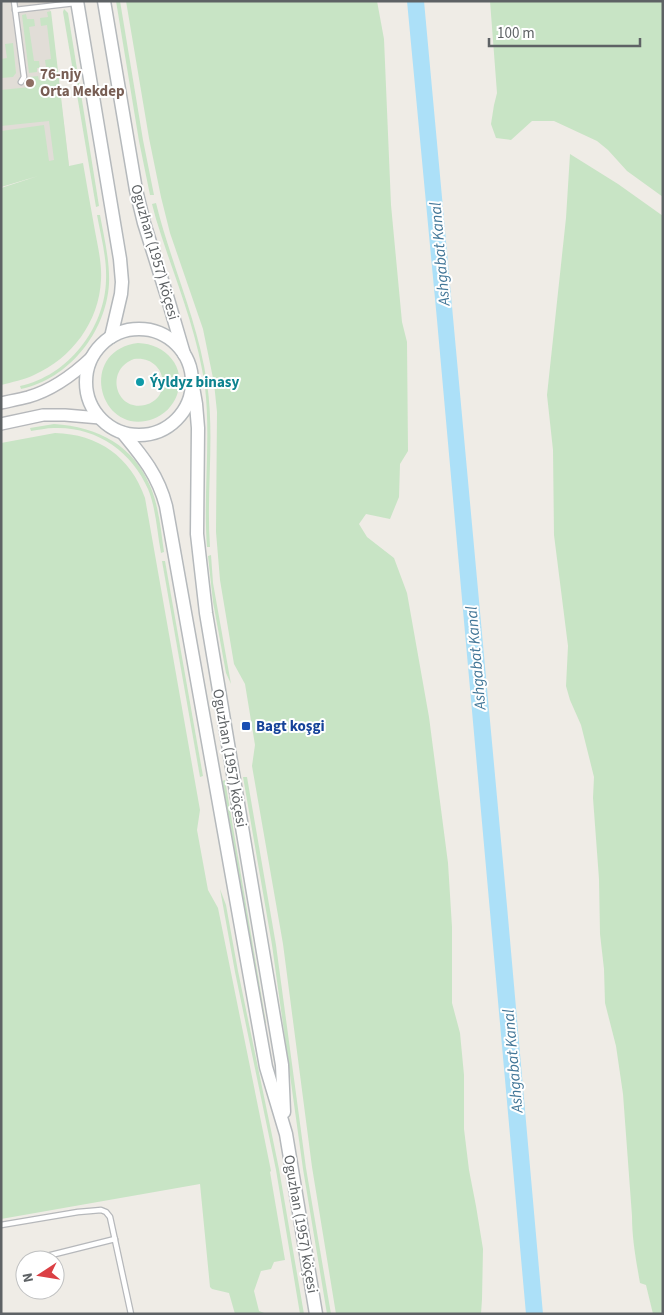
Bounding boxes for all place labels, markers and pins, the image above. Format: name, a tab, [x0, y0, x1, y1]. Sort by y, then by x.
place label: 76-njy Orta Mekdep	[40, 64, 125, 102]
marker: 76-njy Orta Mekdep	[24, 77, 36, 89]
place label: Ýyldyz binasy	[149, 372, 239, 393]
marker: Ýyldyz binasy	[134, 376, 146, 388]
place label: Bagt koşgi	[256, 716, 325, 737]
marker: Bagt koşgi	[240, 720, 252, 732]

